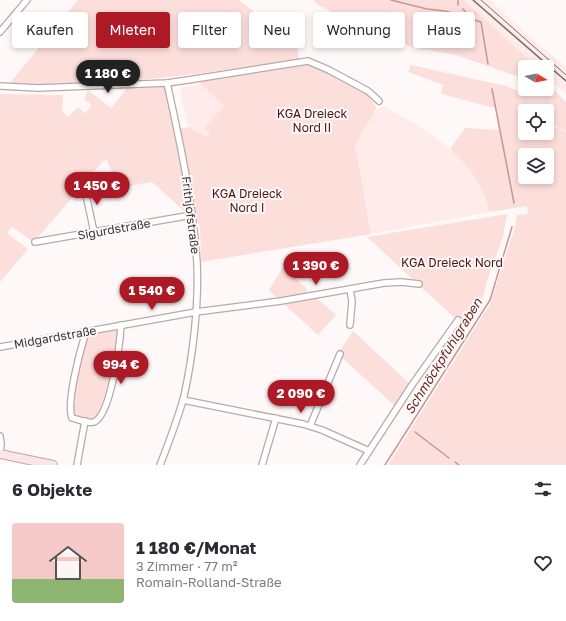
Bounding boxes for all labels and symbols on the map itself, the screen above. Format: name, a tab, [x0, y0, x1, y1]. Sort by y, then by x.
pin: 1 180 €	[71, 60, 145, 94]
north arrow	[518, 60, 554, 96]
park label: KGA Dreieck Nord II	[277, 106, 348, 135]
pin: 1 450 €	[60, 172, 134, 206]
street label: Frithjofstraße	[179, 175, 203, 255]
park label: KGA Dreieck Nord I	[212, 186, 283, 215]
street label: Sigurdstraße	[76, 215, 152, 243]
pin: 1 390 €	[279, 252, 353, 286]
park label: KGA Dreieck Nord	[401, 255, 503, 270]
pin: 1 540 €	[115, 277, 189, 311]
water label: Schmöckpfuhlgraben	[401, 294, 486, 417]
street label: Midgardstraße	[13, 322, 97, 352]
pin: 994 €	[93, 351, 149, 385]
pin: 2 090 €	[264, 380, 338, 414]

